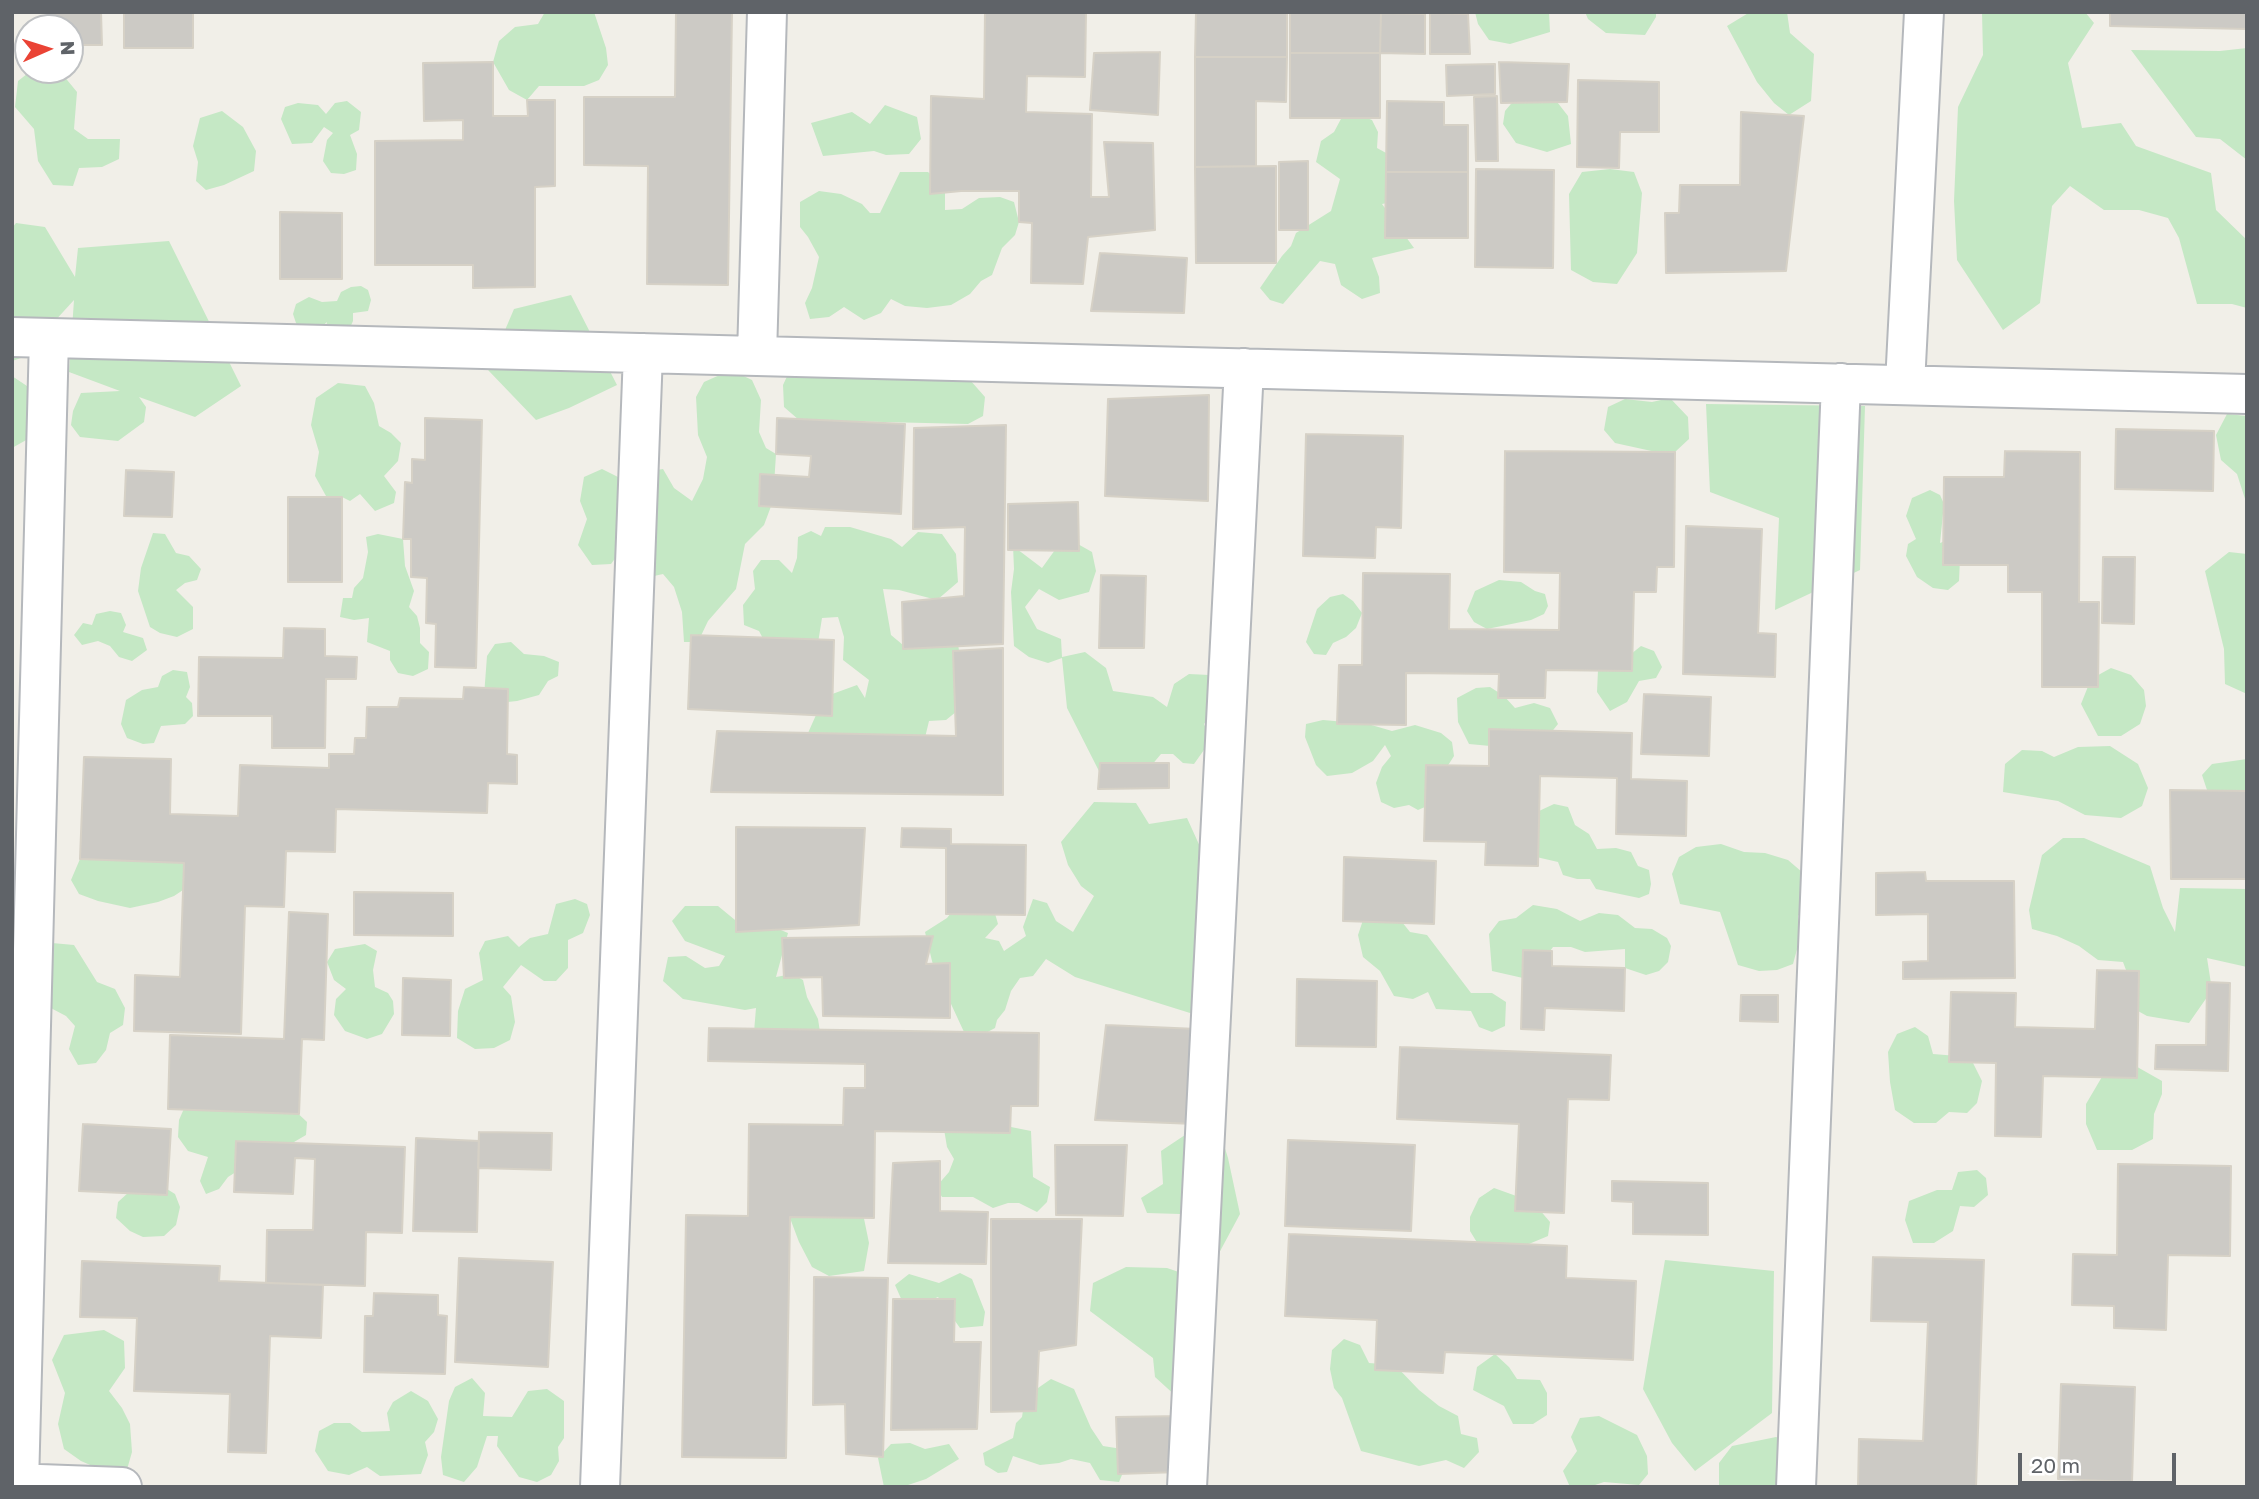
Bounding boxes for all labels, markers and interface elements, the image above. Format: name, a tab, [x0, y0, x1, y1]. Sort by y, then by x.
north arrow	[14, 14, 84, 84]
text: N	[57, 40, 80, 56]
scale bar	[2021, 1440, 2178, 1484]
text: 20 m	[2031, 1452, 2080, 1478]

